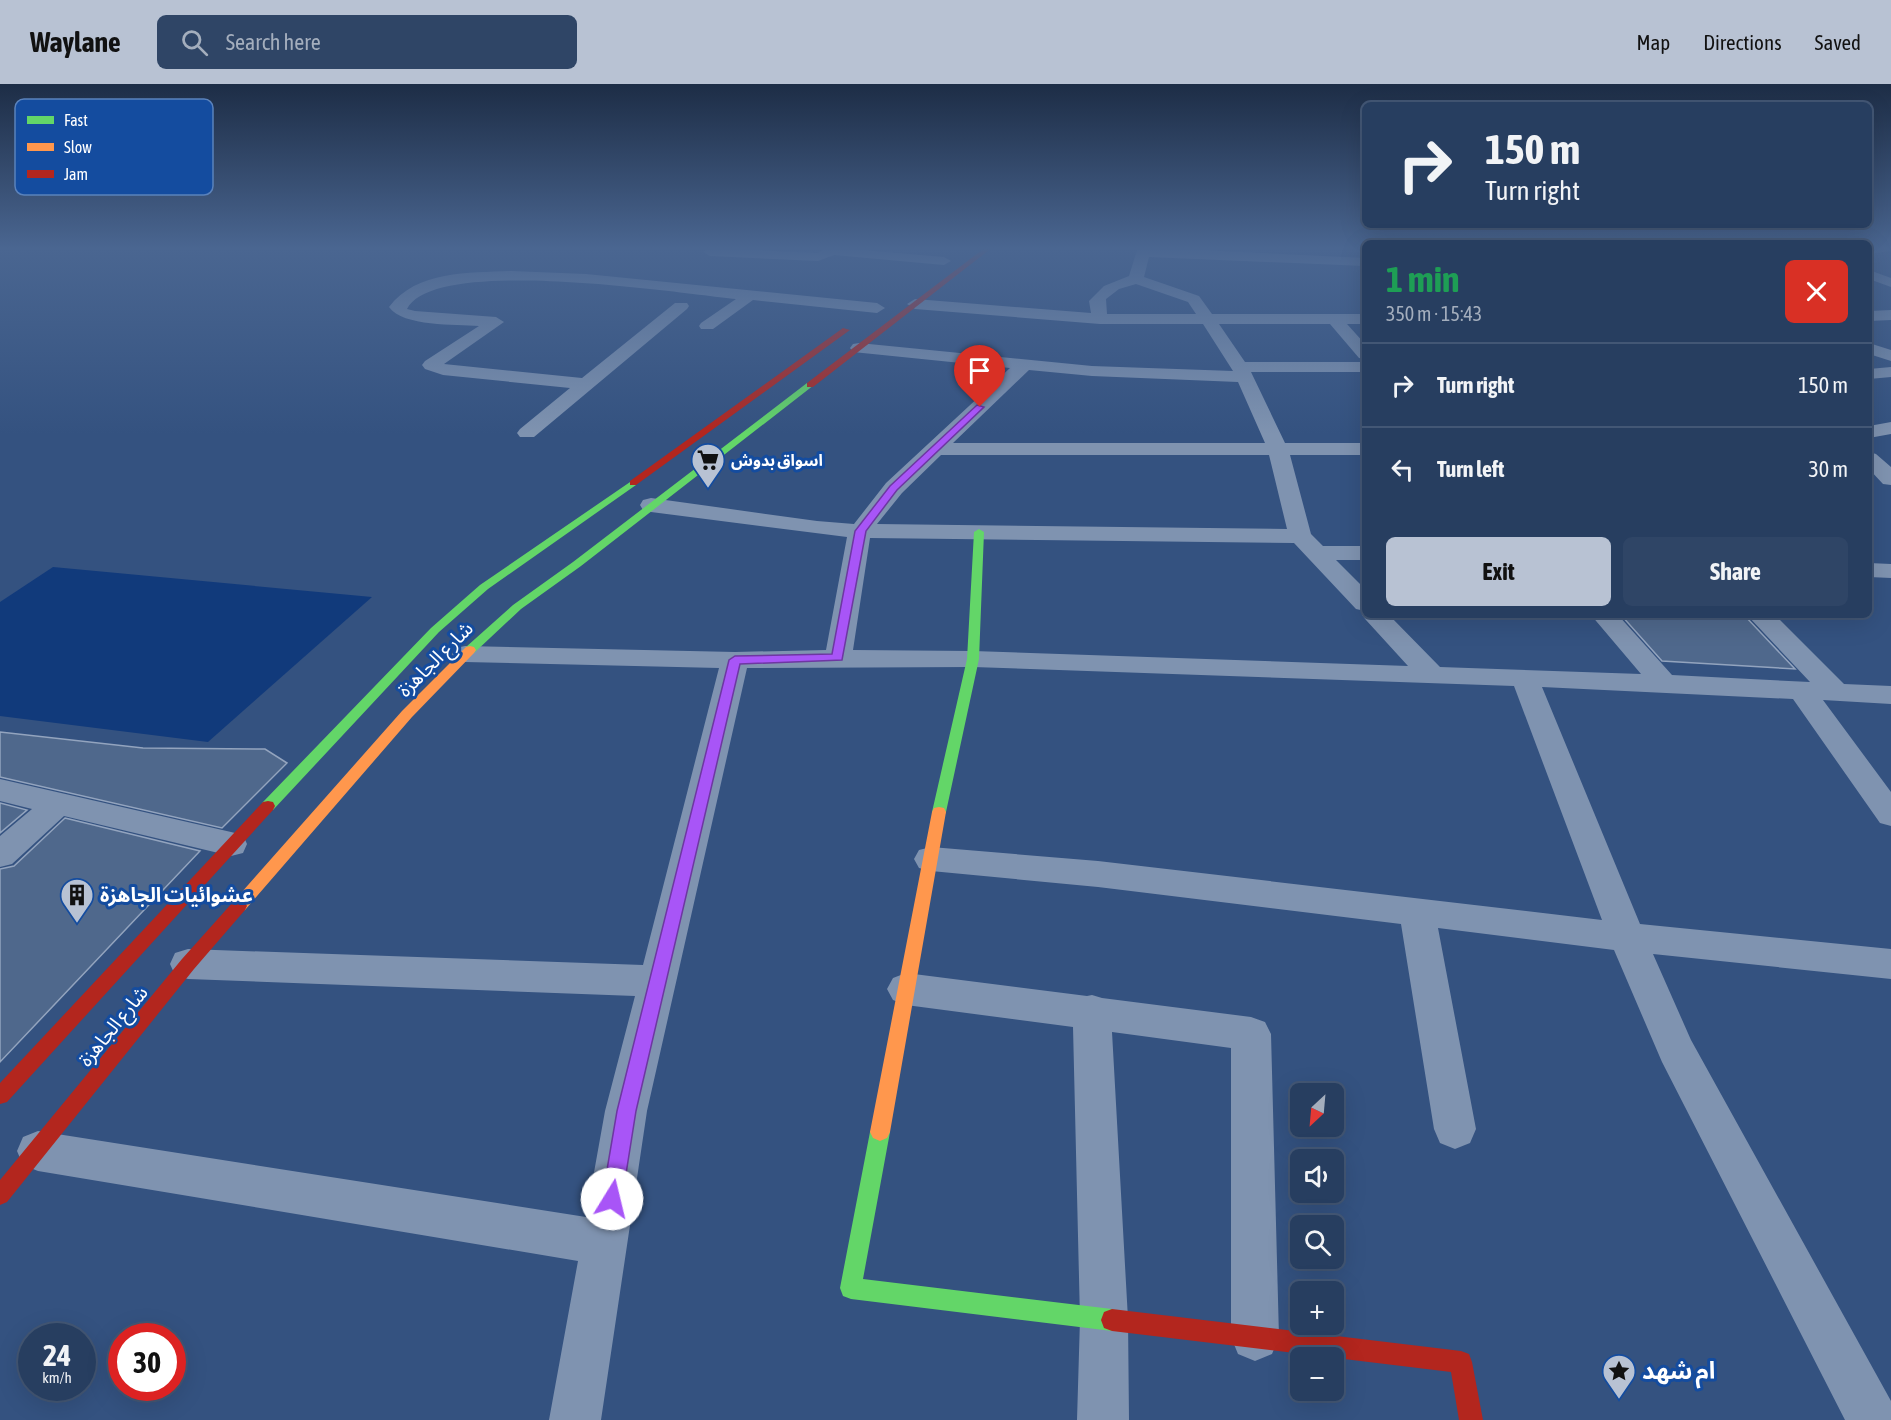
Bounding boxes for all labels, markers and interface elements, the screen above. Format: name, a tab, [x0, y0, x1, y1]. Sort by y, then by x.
search box	[157, 15, 577, 69]
text: Waylane	[30, 26, 121, 58]
icon: search	[178, 26, 211, 59]
text: Search here	[226, 29, 321, 55]
text: Map	[1636, 30, 1670, 54]
text: Directions	[1703, 30, 1782, 54]
text: Saved	[1815, 30, 1861, 54]
legend	[15, 99, 213, 195]
text: Fast	[64, 111, 88, 129]
text: 150 m	[1485, 125, 1580, 173]
icon: right	[1386, 126, 1464, 204]
text: Slow	[64, 138, 92, 156]
text: Jam	[64, 165, 88, 183]
text: Turn right	[1485, 175, 1580, 206]
text: 1 min	[1386, 258, 1460, 300]
button: close	[1785, 260, 1848, 323]
text: 350 m · 15:43	[1386, 302, 1482, 325]
pin	[954, 345, 1005, 407]
icon: arrive	[963, 354, 996, 387]
icon: right	[1386, 369, 1419, 402]
text: Turn right	[1437, 372, 1514, 398]
text: 150 m	[1798, 372, 1848, 398]
supermarket icon: اسواق بدوش	[690, 442, 726, 489]
place label: اسواق بدوش	[731, 451, 823, 470]
icon: left	[1386, 453, 1419, 486]
text: Turn left	[1437, 456, 1504, 482]
text: 30 m	[1808, 456, 1848, 482]
button: Exit	[1386, 537, 1611, 606]
button: Share	[1623, 537, 1848, 606]
street label: شارع الجاهزة	[392, 616, 480, 704]
building icon: عشوائيات الجاهزة	[59, 877, 95, 924]
place label: عشوائيات الجاهزة	[100, 883, 253, 907]
street label: شارع الجاهزة	[73, 981, 155, 1073]
north arrow	[1290, 1083, 1344, 1137]
map controls	[1290, 1083, 1344, 1401]
button: sound	[1290, 1149, 1344, 1203]
position arrow	[580, 1167, 644, 1231]
button: search	[1290, 1215, 1344, 1269]
button: +	[1290, 1281, 1344, 1335]
speed limit sign: 30	[108, 1323, 186, 1401]
text: 24	[43, 1338, 71, 1372]
button: −	[1290, 1347, 1344, 1401]
place icon: ام شهد	[1601, 1353, 1637, 1400]
place label: ام شهد	[1642, 1357, 1715, 1389]
text: km/h	[42, 1369, 72, 1386]

